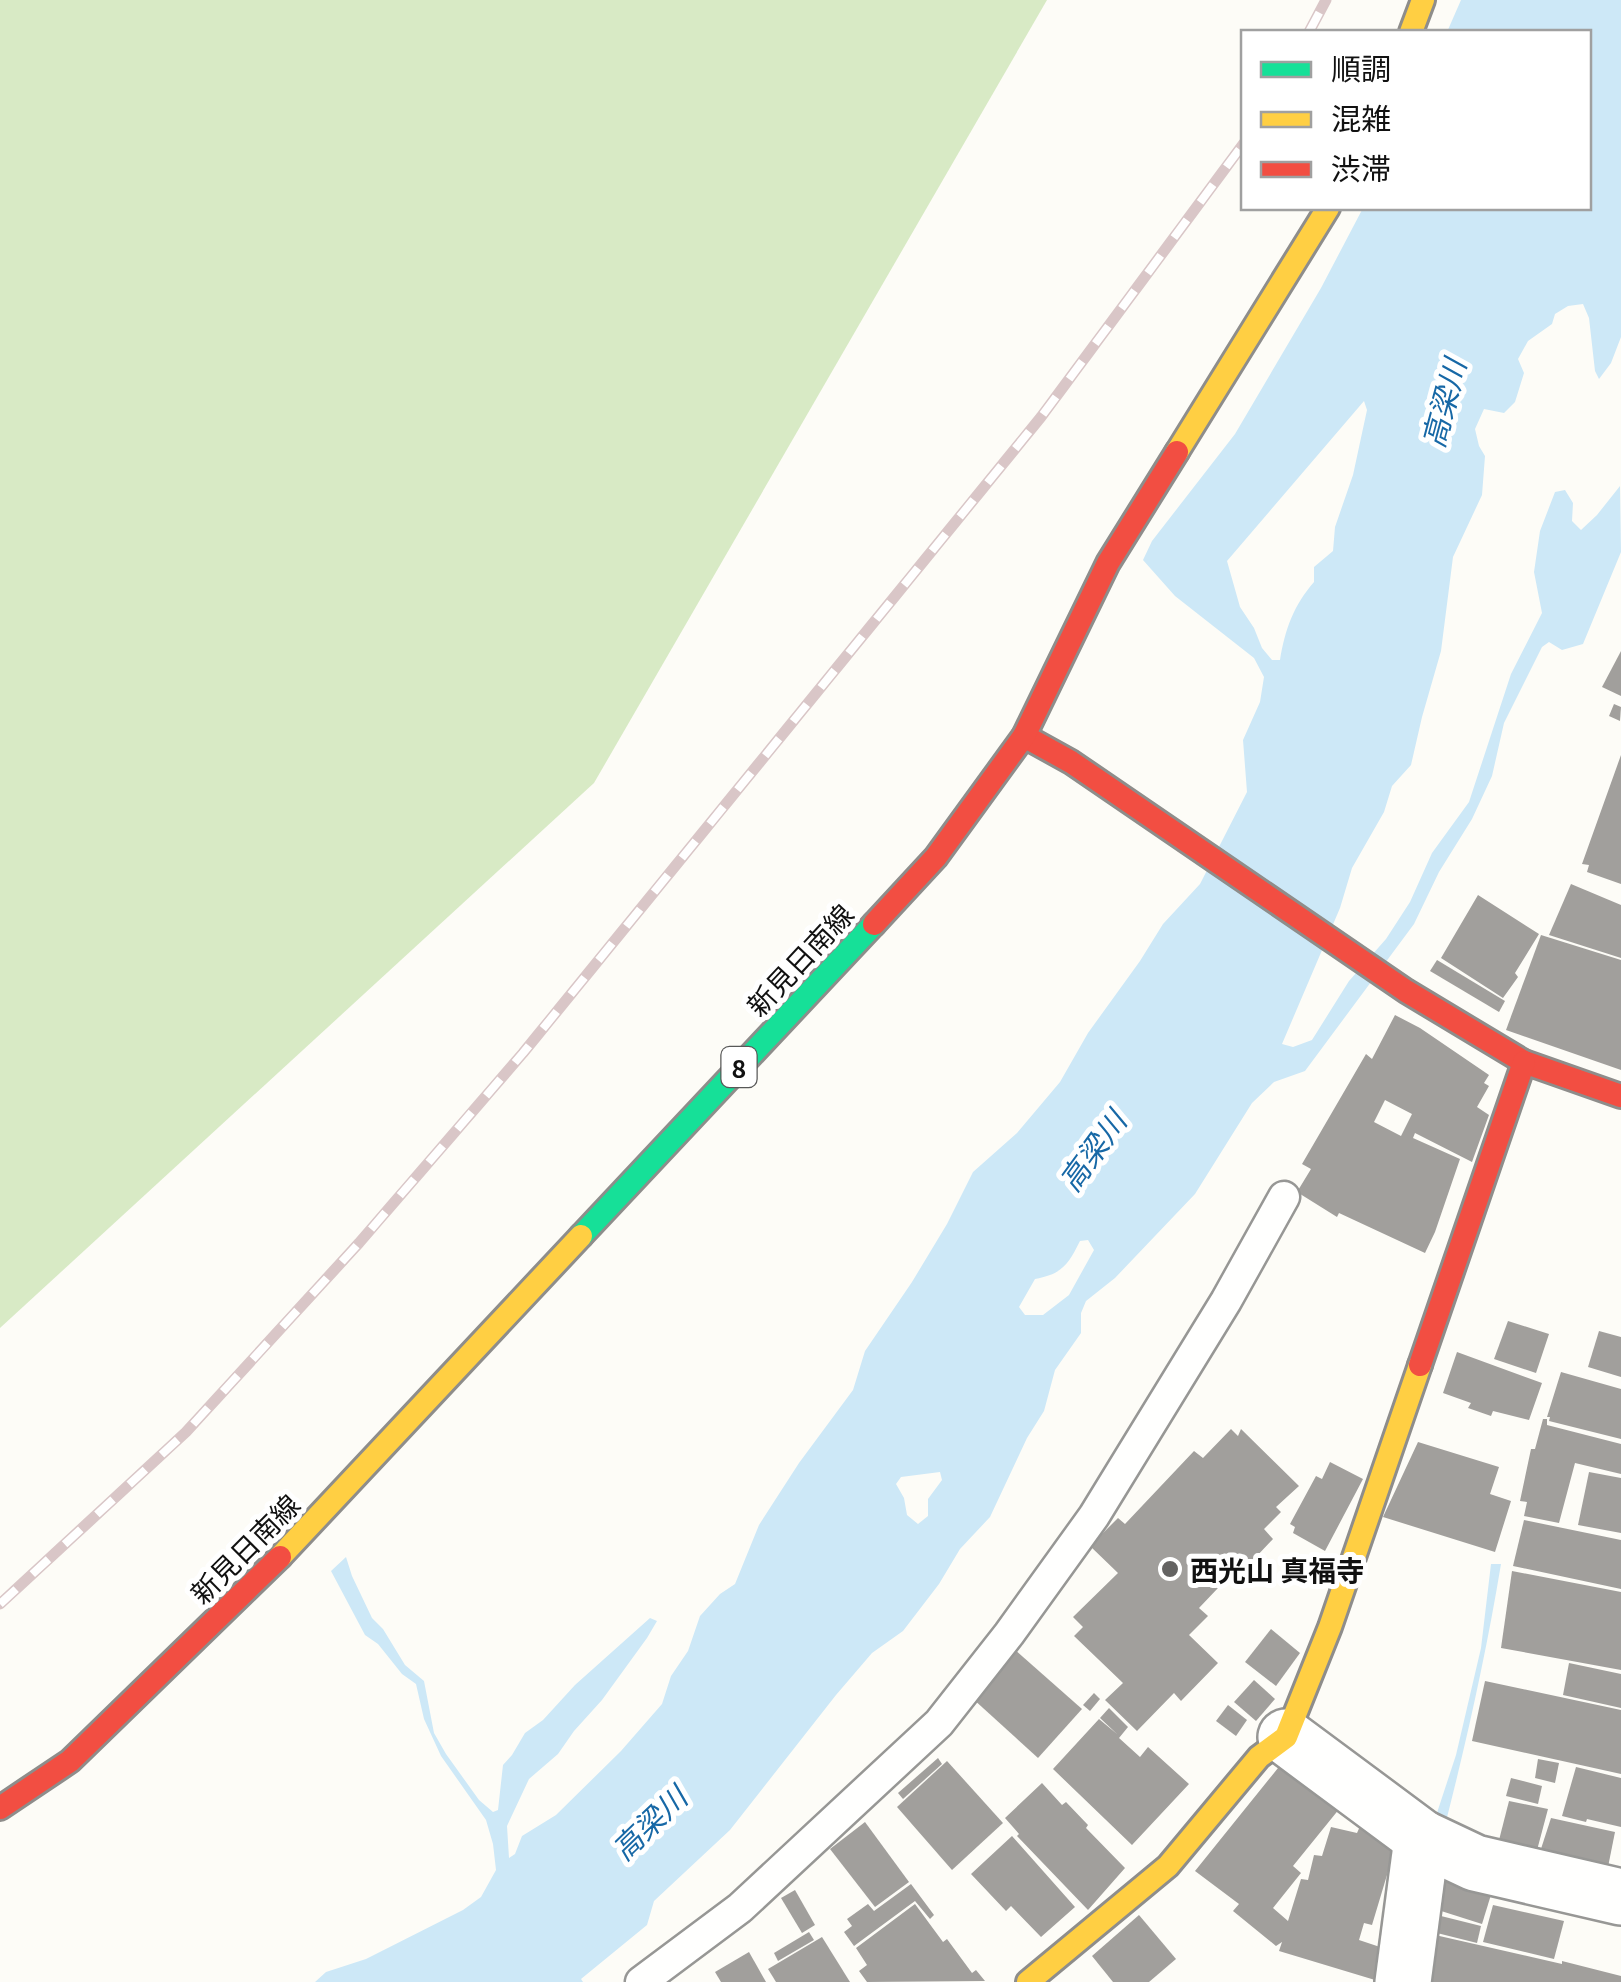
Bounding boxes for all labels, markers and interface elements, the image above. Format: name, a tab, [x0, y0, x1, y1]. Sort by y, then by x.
legend	[1241, 30, 1591, 210]
text: 順調	[1331, 45, 1391, 89]
text: 混雑	[1331, 95, 1391, 139]
text: 渋滞	[1331, 145, 1391, 189]
water label: 高梁川	[1409, 351, 1476, 452]
street label: 新見日南線	[737, 894, 861, 1024]
road number: 8	[722, 1047, 756, 1087]
water label: 高梁川	[1047, 1098, 1137, 1199]
street label: 新見日南線	[180, 1484, 308, 1612]
place label: 西光山 真福寺	[1190, 1549, 1364, 1589]
marker: 西光山 真福寺	[1159, 1558, 1181, 1580]
water label: 高梁川	[600, 1773, 698, 1869]

